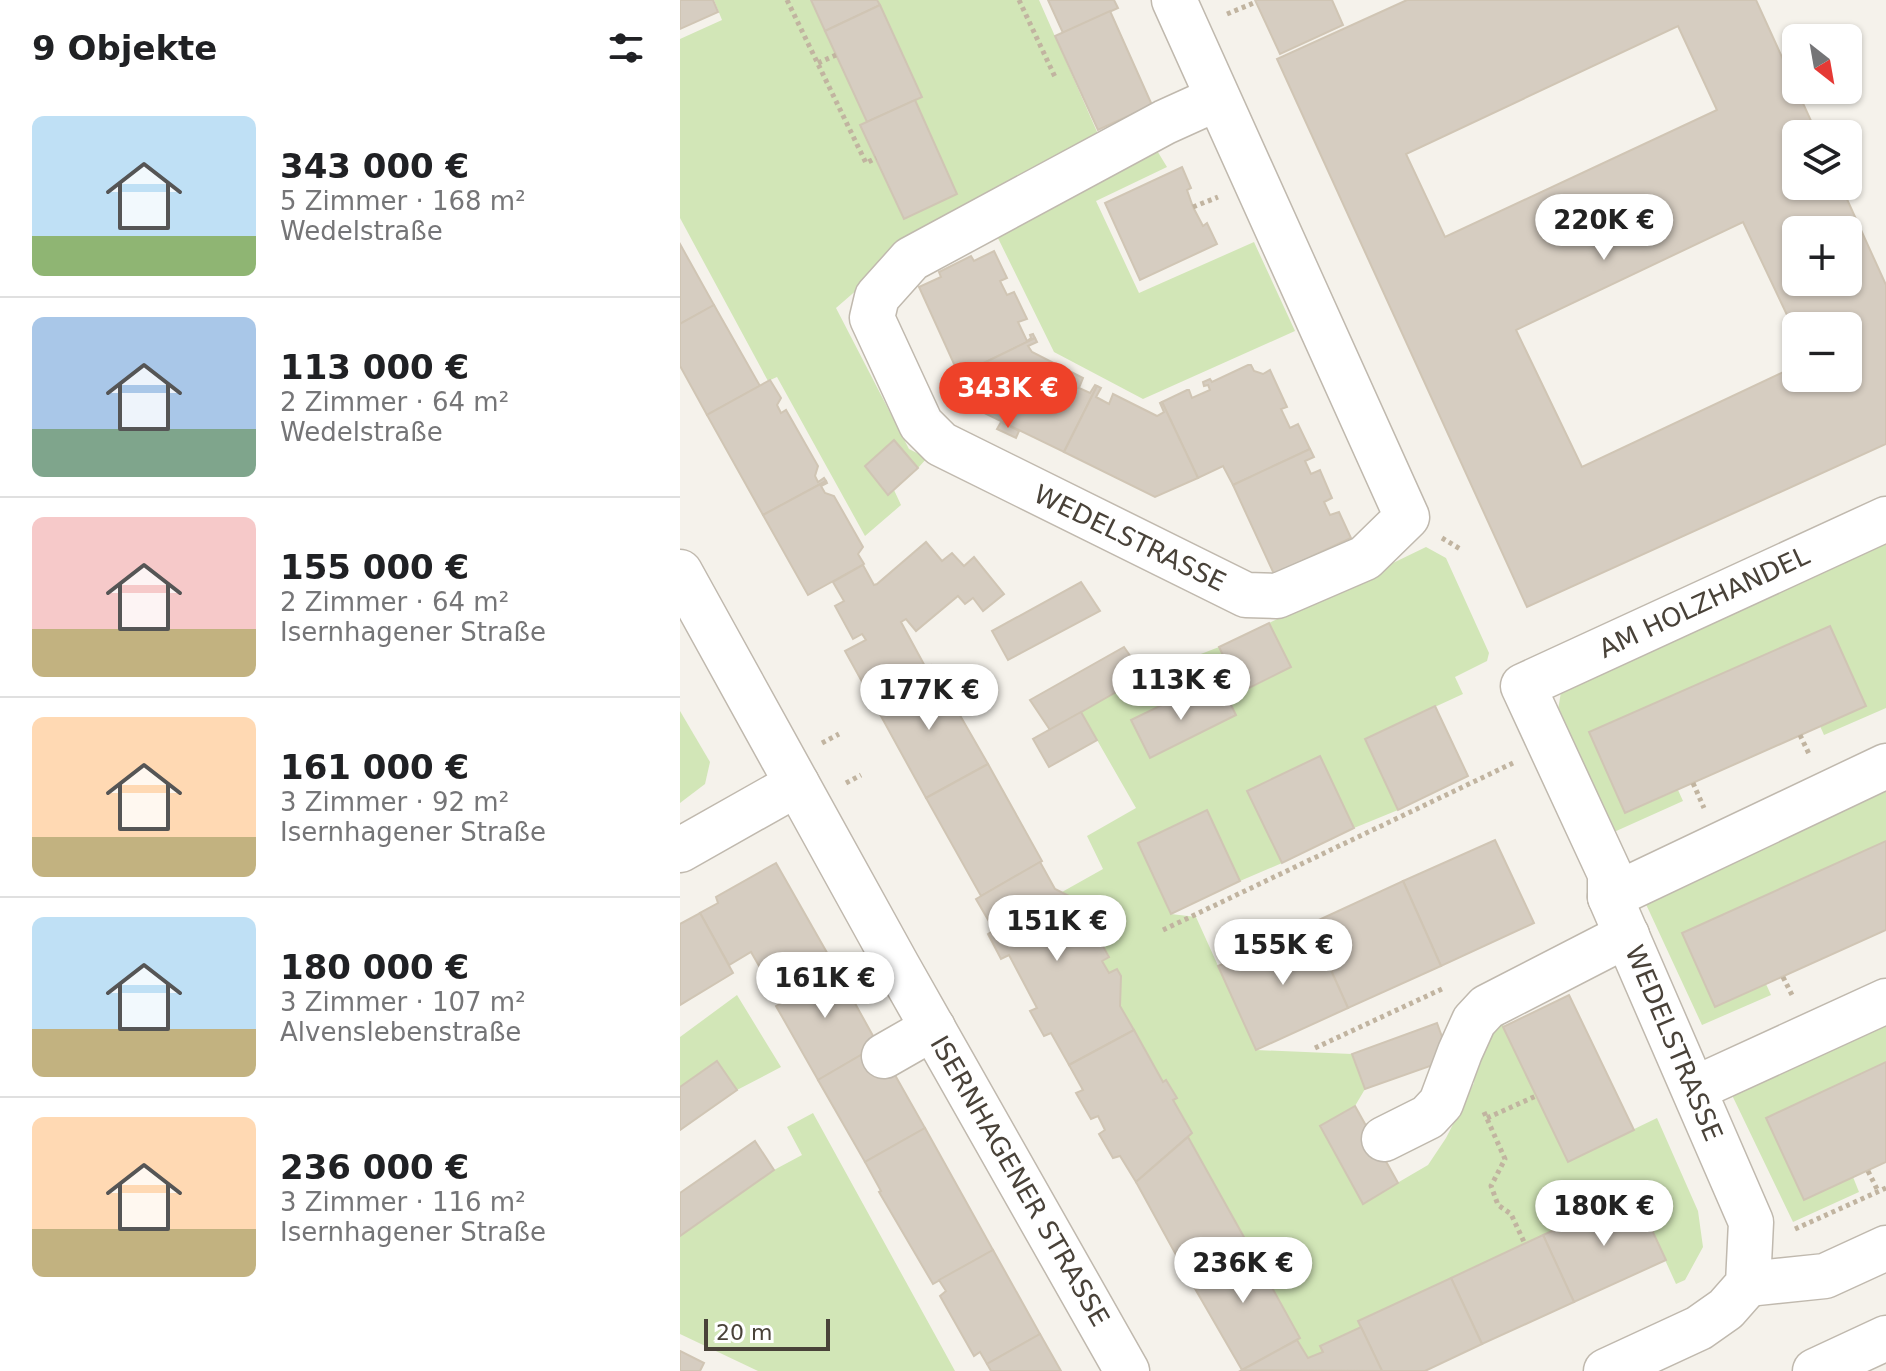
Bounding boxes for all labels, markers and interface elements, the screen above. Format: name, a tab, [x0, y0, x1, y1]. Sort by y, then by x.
north arrow	[1782, 24, 1862, 104]
map controls	[1782, 24, 1862, 392]
icon: filters	[604, 26, 648, 70]
text: 9 Objekte	[32, 28, 217, 68]
button: layers	[1782, 120, 1862, 200]
text: 343 000 €	[280, 146, 469, 186]
icon: home	[96, 148, 192, 244]
text: 5 Zimmer · 168 m²	[280, 186, 526, 216]
pin: 220K €	[1539, 194, 1669, 262]
text: 220K €	[1553, 205, 1655, 235]
text: Wedelstraße	[280, 216, 443, 246]
button: +	[1782, 216, 1862, 296]
button: −	[1782, 312, 1862, 392]
text: 113 000 €	[280, 347, 469, 387]
icon: home	[96, 349, 192, 445]
pin: 343K €	[943, 362, 1073, 430]
text: 343K €	[957, 373, 1059, 403]
text: 2 Zimmer · 64 m²	[280, 387, 509, 417]
text: Wedelstraße	[280, 417, 443, 447]
street label: WEDELSTRASSE	[1029, 479, 1231, 597]
street label: AM HOLZHANDEL	[1594, 540, 1814, 664]
text: 155 000 €	[280, 547, 469, 587]
icon: home	[96, 549, 192, 645]
text: 2 Zimmer · 64 m²	[280, 587, 509, 617]
text: Isernhagener Straße	[280, 617, 546, 647]
pin: 113K €	[1116, 654, 1246, 722]
pin: 177K €	[864, 664, 994, 732]
text: 113K €	[1130, 665, 1232, 695]
text: 177K €	[878, 675, 980, 705]
text: 161 000 €	[280, 747, 469, 787]
icon: home	[96, 749, 192, 845]
text: 3 Zimmer · 92 m²	[280, 787, 509, 817]
text: Isernhagener Straße	[280, 817, 546, 847]
pin: 151K €	[992, 895, 1122, 963]
text: 151K €	[1006, 906, 1108, 936]
pin: 155K €	[1218, 919, 1348, 987]
text: 155K €	[1232, 930, 1334, 960]
street label: WEDELSTRASSE	[1619, 941, 1729, 1145]
text: 180 000 €	[280, 947, 469, 987]
icon: home	[96, 949, 192, 1045]
pin: 161K €	[760, 952, 890, 1020]
text: 161K €	[774, 963, 876, 993]
text: 3 Zimmer · 107 m²	[280, 987, 526, 1017]
text: Alvenslebenstraße	[280, 1017, 521, 1047]
street label: ISERNHAGENER STRASSE	[924, 1030, 1116, 1332]
text: 236 000 €	[280, 1147, 469, 1187]
icon: home	[96, 1149, 192, 1245]
pin: 180K €	[1539, 1180, 1669, 1248]
text: 3 Zimmer · 116 m²	[280, 1187, 526, 1217]
text: 180K €	[1553, 1191, 1655, 1221]
text: Isernhagener Straße	[280, 1217, 546, 1247]
pin: 236K €	[1178, 1237, 1308, 1305]
text: 236K €	[1192, 1248, 1294, 1278]
scale bar	[704, 1315, 830, 1351]
text: 20 m	[716, 1320, 772, 1345]

